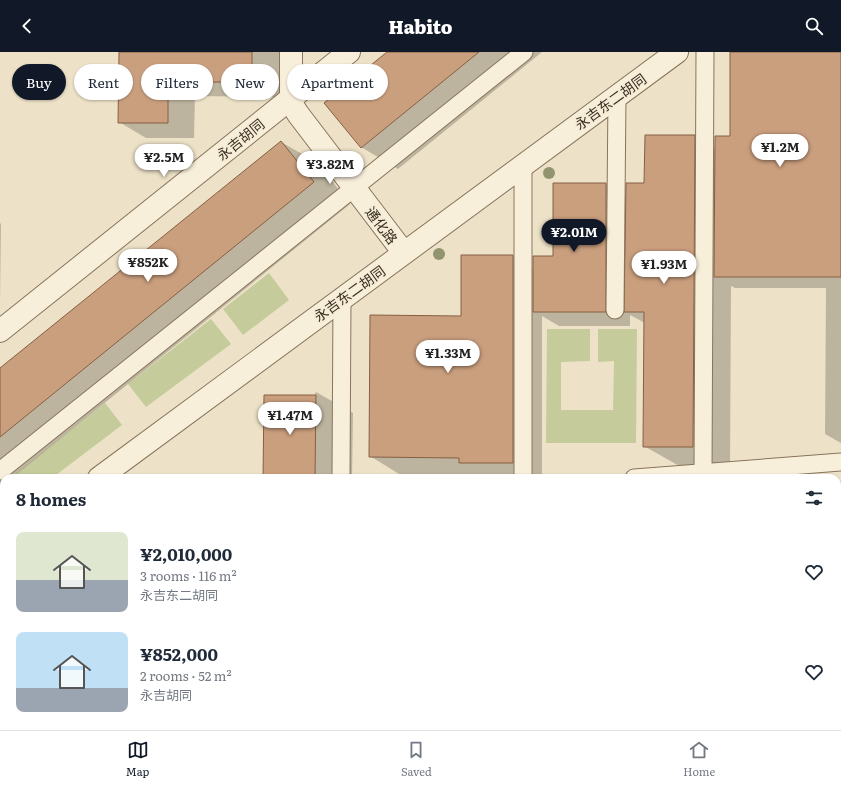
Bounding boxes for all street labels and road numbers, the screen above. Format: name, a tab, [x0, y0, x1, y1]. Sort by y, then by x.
street label: 永吉东二胡同	[570, 68, 650, 134]
street label: 永吉胡同	[212, 114, 268, 164]
street label: 通化路	[361, 202, 403, 248]
street label: 永吉东二胡同	[309, 260, 389, 326]

